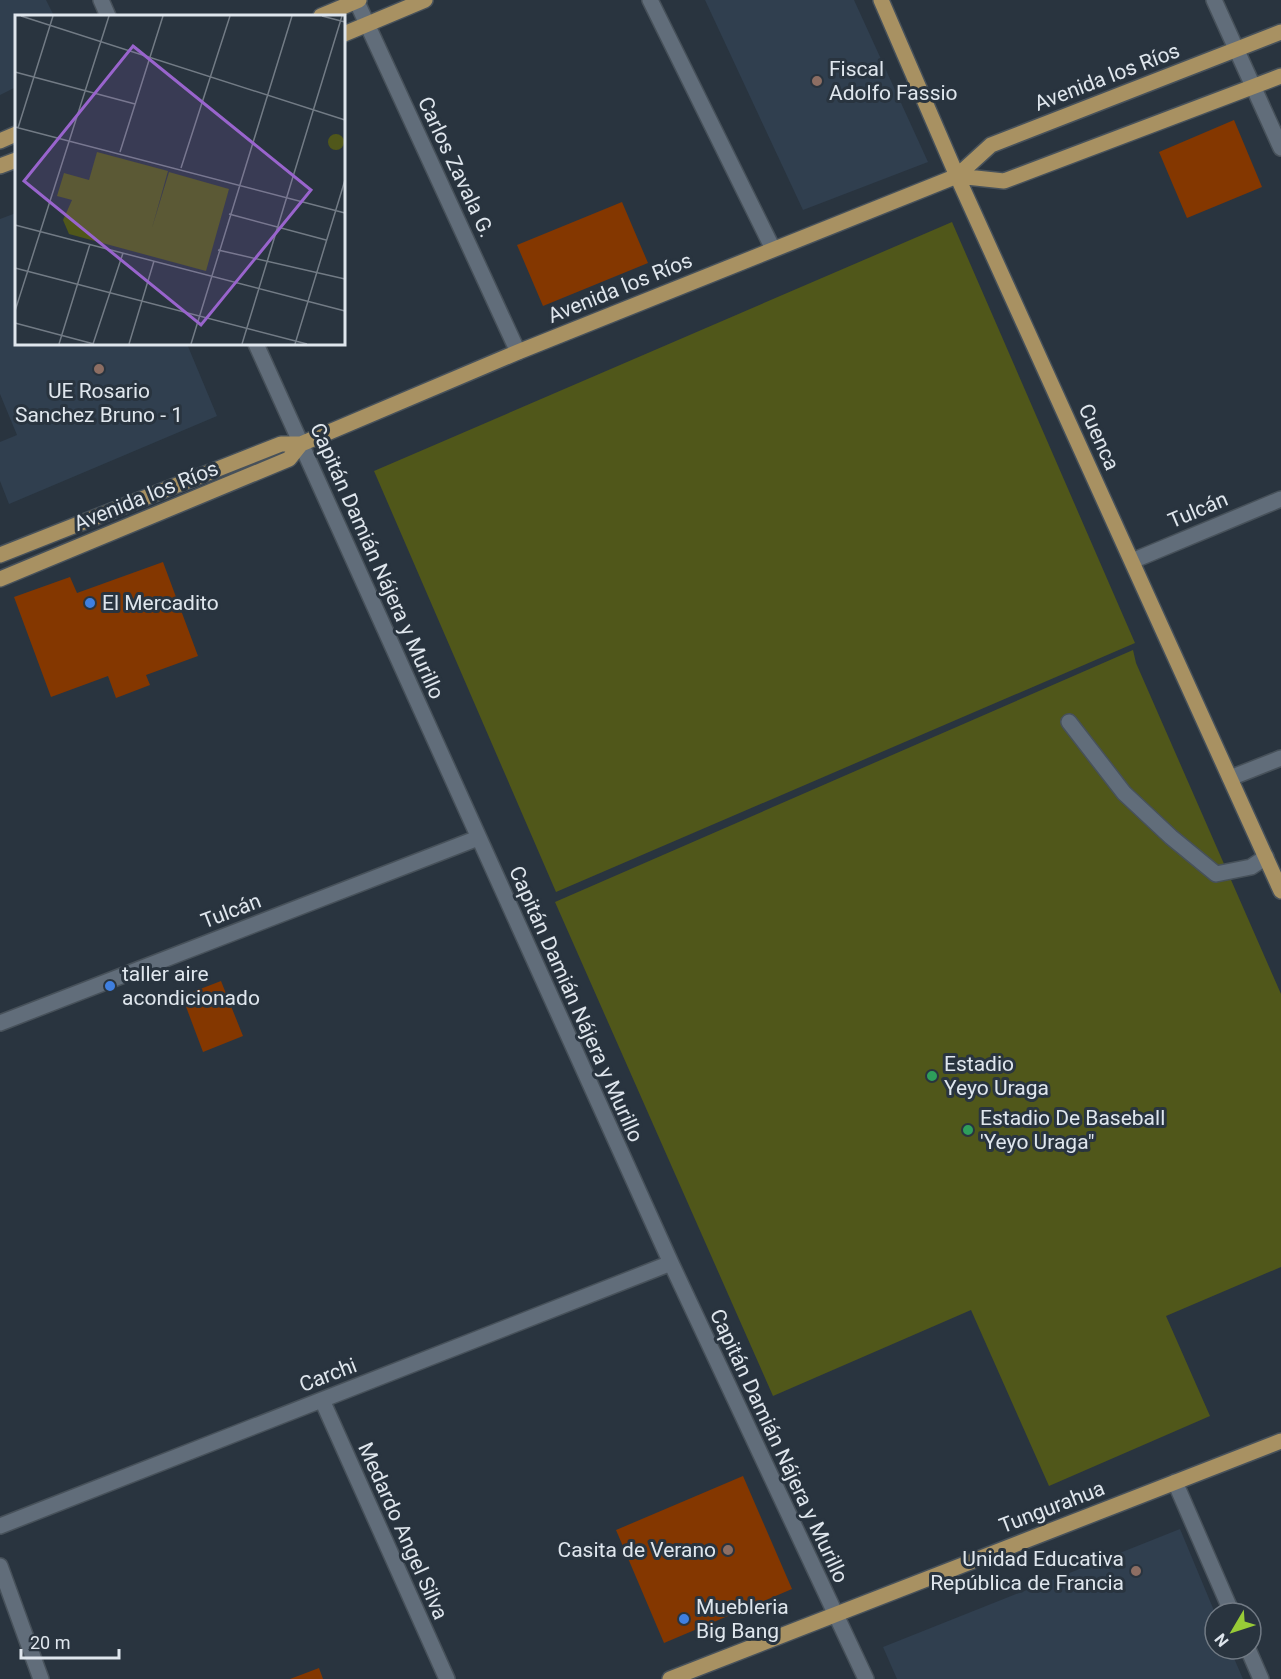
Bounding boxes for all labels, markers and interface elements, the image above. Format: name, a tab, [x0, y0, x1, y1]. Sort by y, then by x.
inset map	[15, 15, 345, 345]
street label: Avenida los Ríos	[1031, 38, 1183, 116]
place label: Fiscal Adolfo Fassio	[829, 57, 958, 105]
marker: Fiscal Adolfo Fassio	[810, 74, 824, 88]
street label: Carlos Zavala G.	[413, 93, 499, 241]
street label: Avenida los Ríos	[544, 248, 696, 328]
marker: UE Rosario Sanchez Bruno - 1	[92, 362, 106, 376]
place label: UE Rosario Sanchez Bruno - 1	[15, 379, 183, 427]
street label: Cuenca	[1074, 400, 1124, 474]
street label: Capitán Damián Nájera y Murillo	[305, 419, 449, 703]
street label: Avenida los Ríos	[70, 456, 222, 536]
street label: Tulcán	[1165, 487, 1231, 533]
place label: El Mercadito	[102, 591, 219, 615]
marker: El Mercadito	[83, 596, 97, 610]
street label: Capitán Damián Nájera y Murillo	[504, 862, 648, 1146]
street label: Tulcán	[198, 889, 264, 933]
place label: taller aire acondicionado	[122, 962, 260, 1010]
marker: taller aire acondicionado	[103, 979, 117, 993]
place label: Estadio Yeyo Uraga	[944, 1052, 1049, 1100]
marker: Estadio Yeyo Uraga	[925, 1069, 939, 1083]
place label: Estadio De Baseball 'Yeyo Uraga"	[980, 1106, 1165, 1154]
marker: Estadio De Baseball 'Yeyo Uraga"	[961, 1123, 975, 1137]
street label: Capitán Damián Nájera y Murillo	[705, 1305, 853, 1587]
street label: Carchi	[296, 1353, 360, 1397]
street label: Medardo Angel Silva	[353, 1439, 453, 1623]
street label: Tungurahua	[996, 1476, 1108, 1538]
place label: Casita de Verano	[558, 1538, 716, 1562]
marker: Casita de Verano	[721, 1543, 735, 1557]
place label: Unidad Educativa República de Francia	[930, 1547, 1124, 1595]
marker: Unidad Educativa República de Francia	[1129, 1564, 1143, 1578]
place label: Muebleria Big Bang	[696, 1595, 789, 1643]
north arrow	[1203, 1601, 1263, 1661]
marker: Muebleria Big Bang	[677, 1612, 691, 1626]
scale bar	[21, 1622, 118, 1660]
text: N	[1211, 1630, 1233, 1650]
text: 20 m	[30, 1632, 70, 1653]

